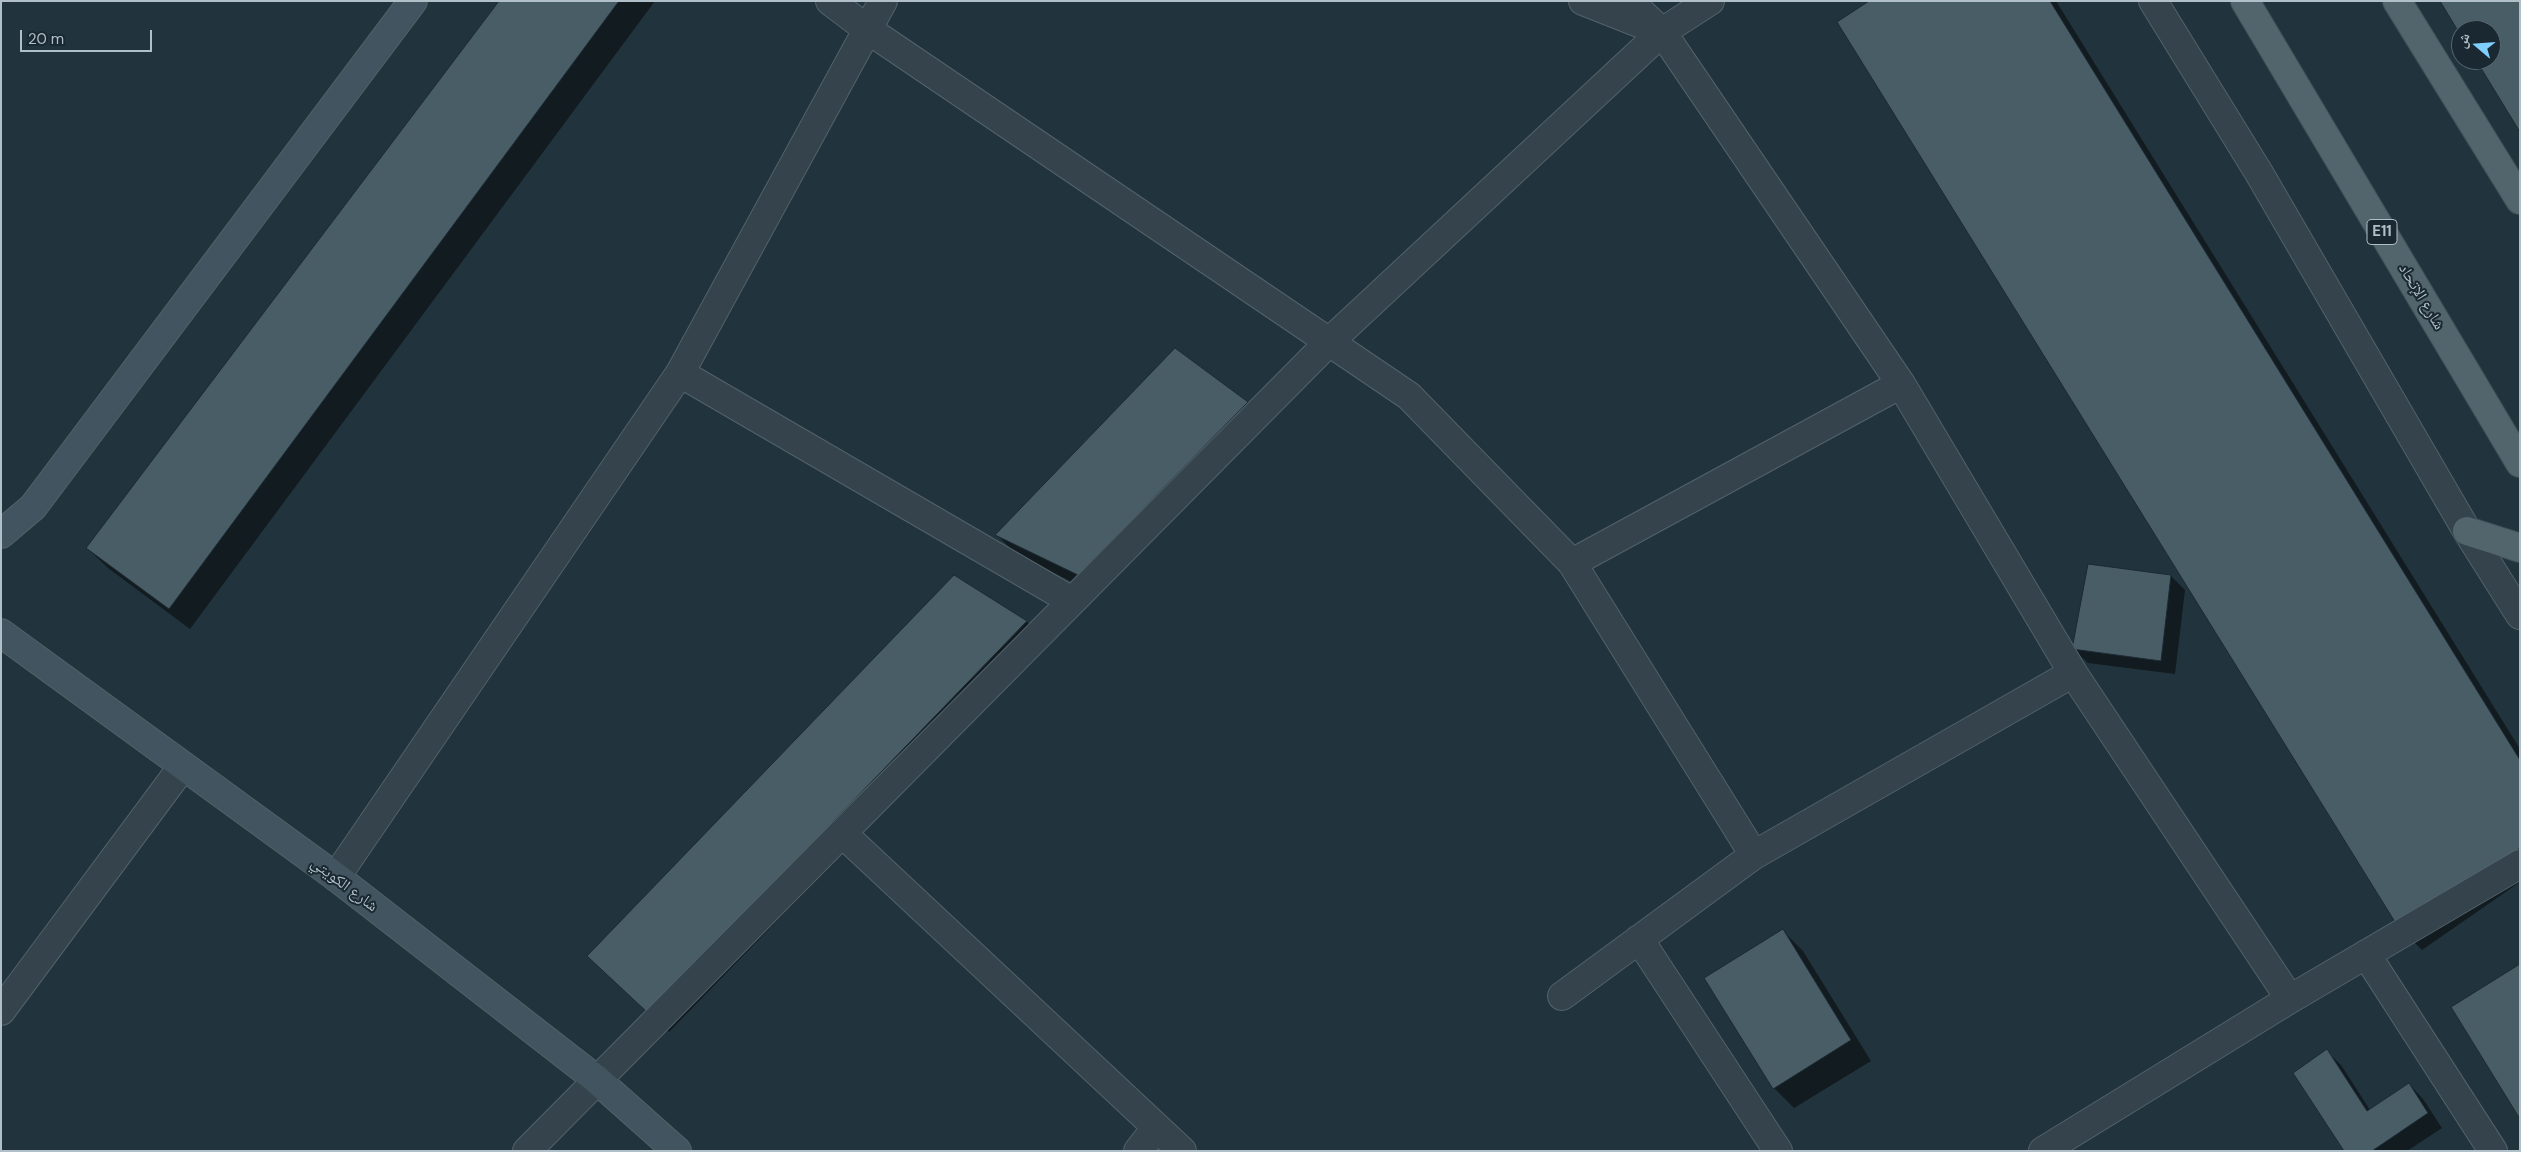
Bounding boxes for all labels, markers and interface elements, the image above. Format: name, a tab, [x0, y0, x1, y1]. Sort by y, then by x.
scale bar	[22, 20, 155, 52]
north arrow	[2451, 20, 2501, 70]
text: 20 m	[28, 29, 64, 49]
text: ش	[2452, 31, 2474, 51]
road number: E11	[2367, 220, 2397, 244]
street label: شارع الإتحاد	[2394, 261, 2448, 333]
street label: شارع الكويتي	[307, 854, 381, 916]

